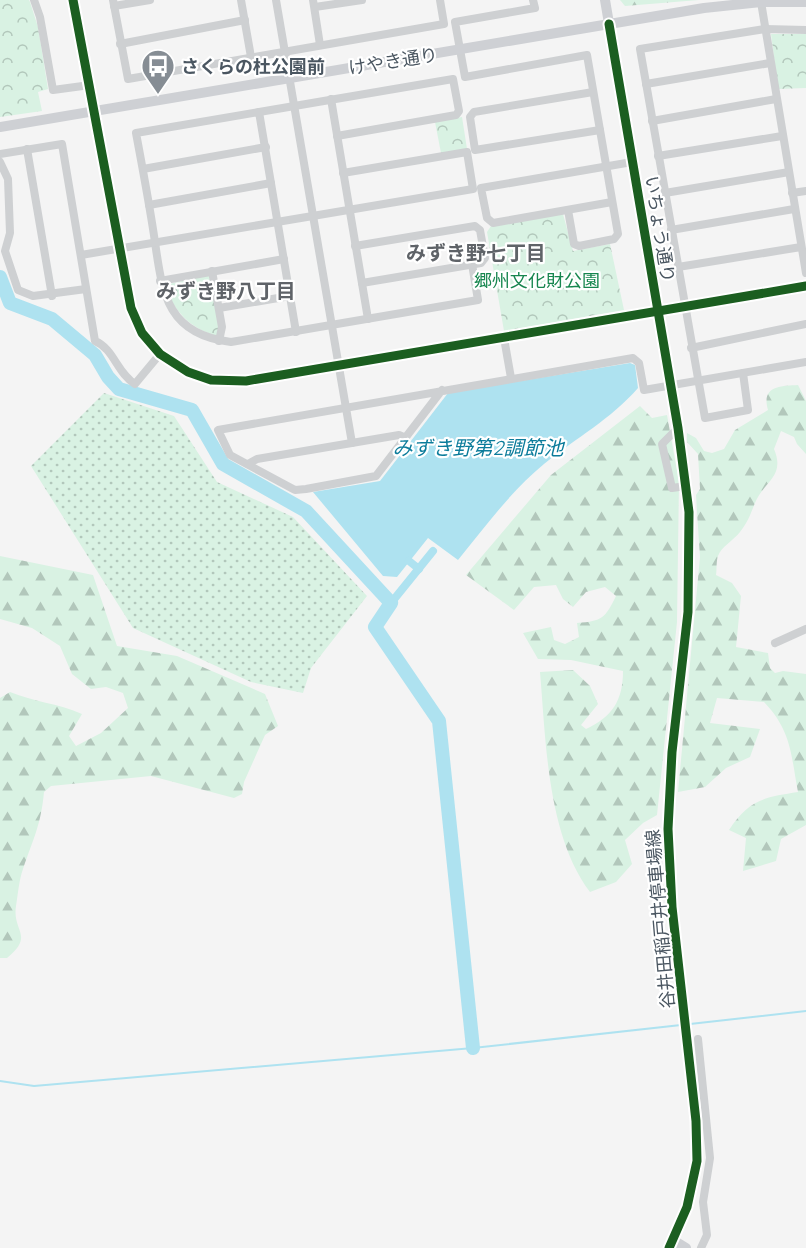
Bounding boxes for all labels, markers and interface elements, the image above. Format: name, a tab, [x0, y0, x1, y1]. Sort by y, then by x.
street label: けやき通り	[347, 43, 439, 79]
bus stop icon: さくらの杜公園前	[140, 48, 176, 95]
place label: さくらの杜公園前	[181, 55, 325, 78]
street label: いちょう通り	[640, 174, 680, 284]
district label: みずき野七丁目	[406, 240, 546, 265]
park label: 郷州文化財公園	[474, 269, 600, 292]
district label: みずき野八丁目	[156, 278, 296, 303]
water label: みずき野第2調節池	[392, 435, 566, 460]
street label: 谷井田稲戸井停車場線	[641, 828, 679, 1010]

